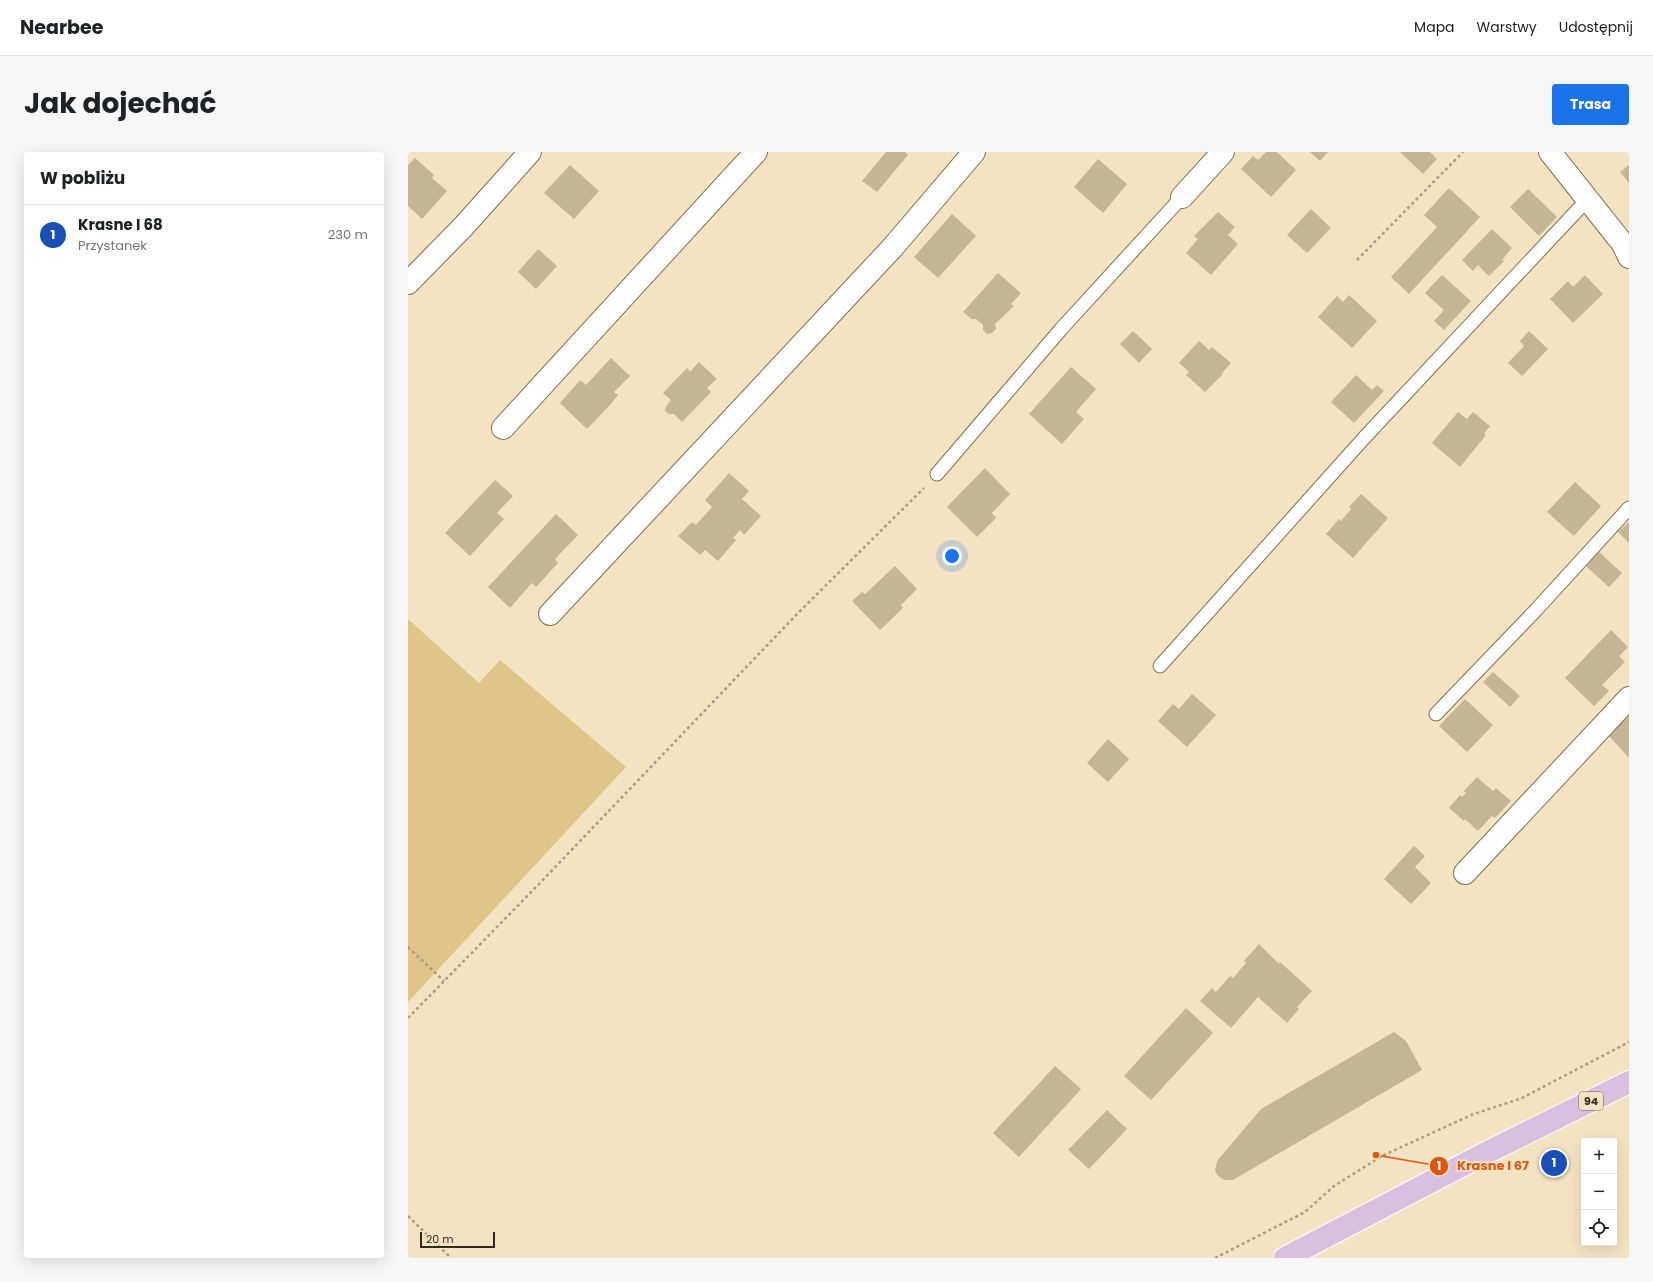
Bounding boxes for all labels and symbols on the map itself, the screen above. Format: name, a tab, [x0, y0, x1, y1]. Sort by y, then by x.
your location	[942, 546, 962, 566]
road number: 94	[1579, 1092, 1603, 1110]
pin: 1	[1541, 1148, 1567, 1178]
callout: Krasne I 67	[1429, 1153, 1537, 1178]
text: Krasne I 67	[1457, 1156, 1529, 1175]
text: 1	[1437, 1157, 1441, 1174]
scale bar	[420, 1230, 495, 1249]

